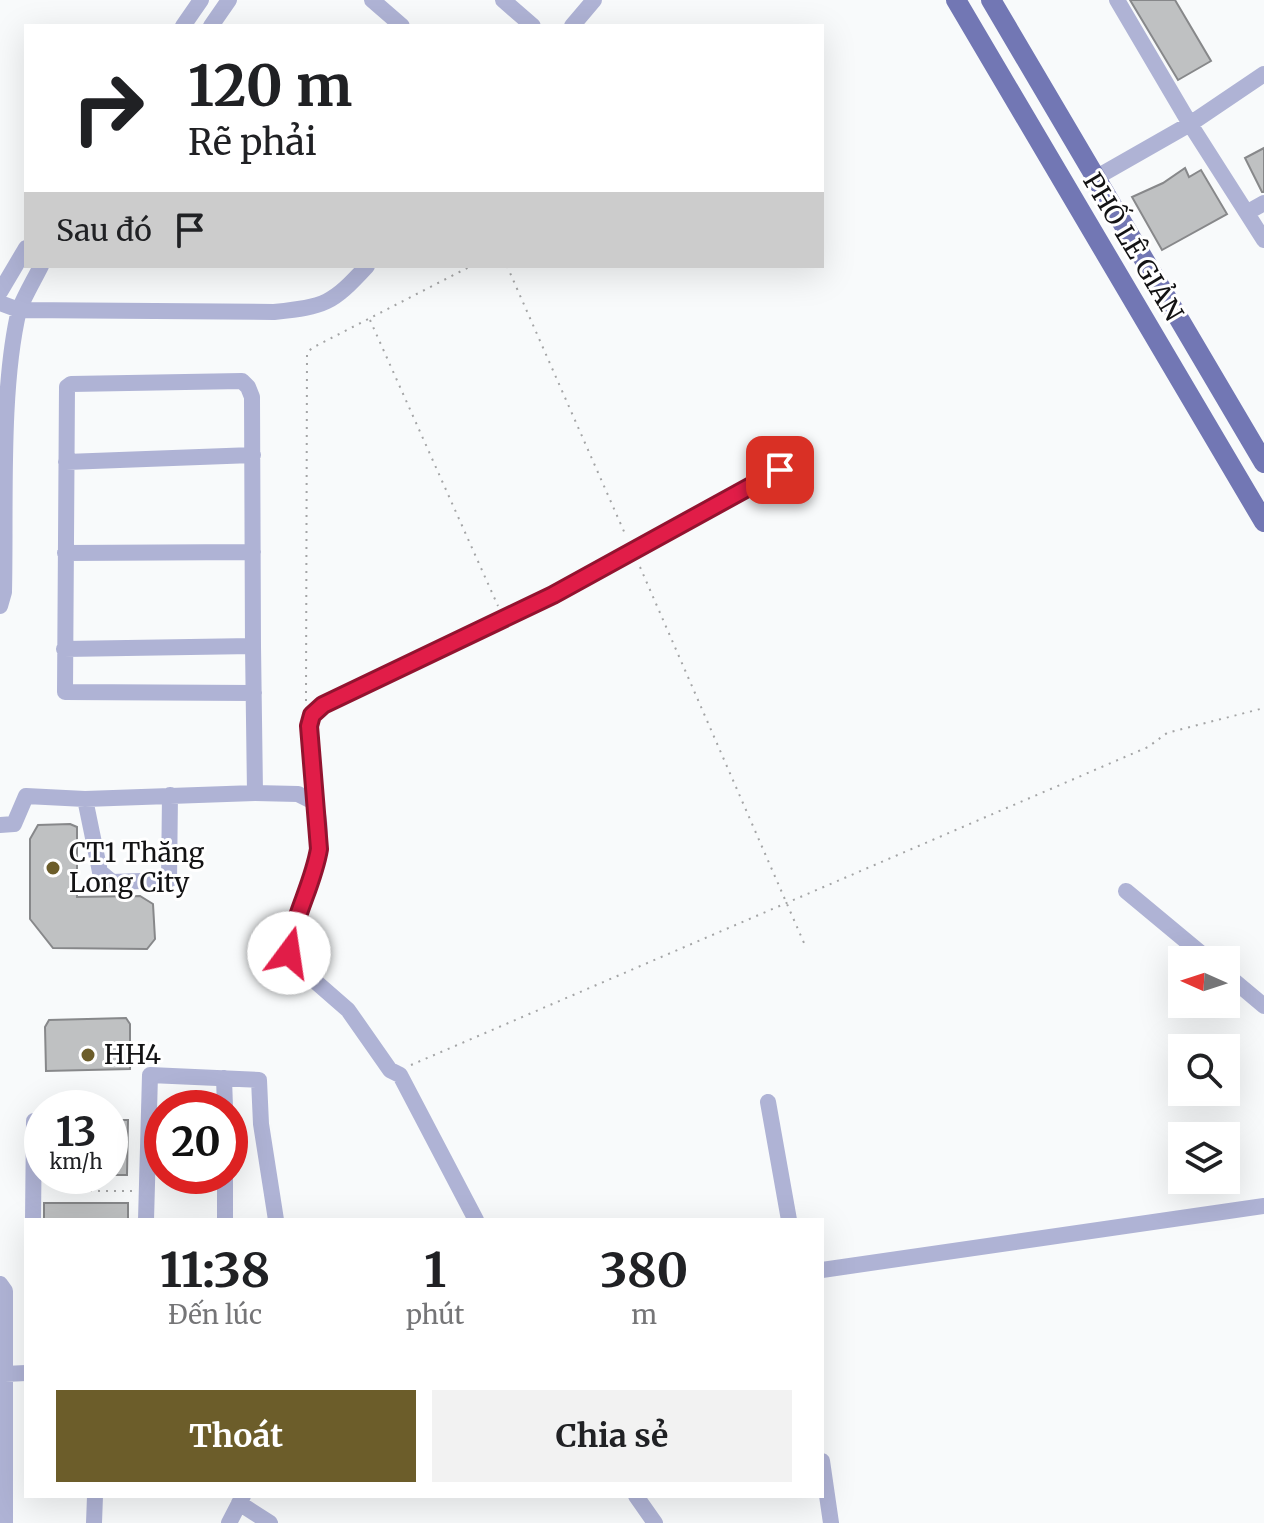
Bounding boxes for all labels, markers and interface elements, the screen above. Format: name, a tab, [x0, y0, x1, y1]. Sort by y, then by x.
text: 120 m	[188, 51, 352, 121]
icon: right	[56, 56, 160, 160]
text: Rẽ phải	[188, 120, 317, 165]
street label: PHỐ LÊ GIẢN	[1076, 165, 1193, 327]
icon: arrive	[168, 208, 212, 252]
text: Sau đó	[56, 211, 152, 249]
pin	[746, 436, 814, 504]
icon: arrive	[758, 448, 802, 492]
place label: CT1 Thăng Long City	[69, 836, 204, 899]
marker: CT1 Thăng Long City	[44, 859, 62, 877]
position arrow	[247, 911, 331, 995]
north arrow	[1168, 946, 1240, 1018]
map controls	[1168, 946, 1240, 1194]
button: search	[1168, 1034, 1240, 1106]
place label: HH4	[104, 1038, 161, 1071]
marker: HH4	[79, 1046, 97, 1064]
speed limit sign: 20	[144, 1090, 248, 1194]
text: 13	[56, 1107, 96, 1157]
button: layers	[1168, 1122, 1240, 1194]
text: km/h	[50, 1149, 102, 1174]
text: 11:38	[160, 1240, 270, 1300]
text: 1	[424, 1240, 446, 1300]
text: 380	[600, 1240, 688, 1300]
text: Đến lúc	[168, 1298, 262, 1331]
text: phút	[406, 1298, 464, 1331]
text: m	[631, 1298, 657, 1331]
button: Thoát	[56, 1390, 416, 1482]
button: Chia sẻ	[432, 1390, 792, 1482]

